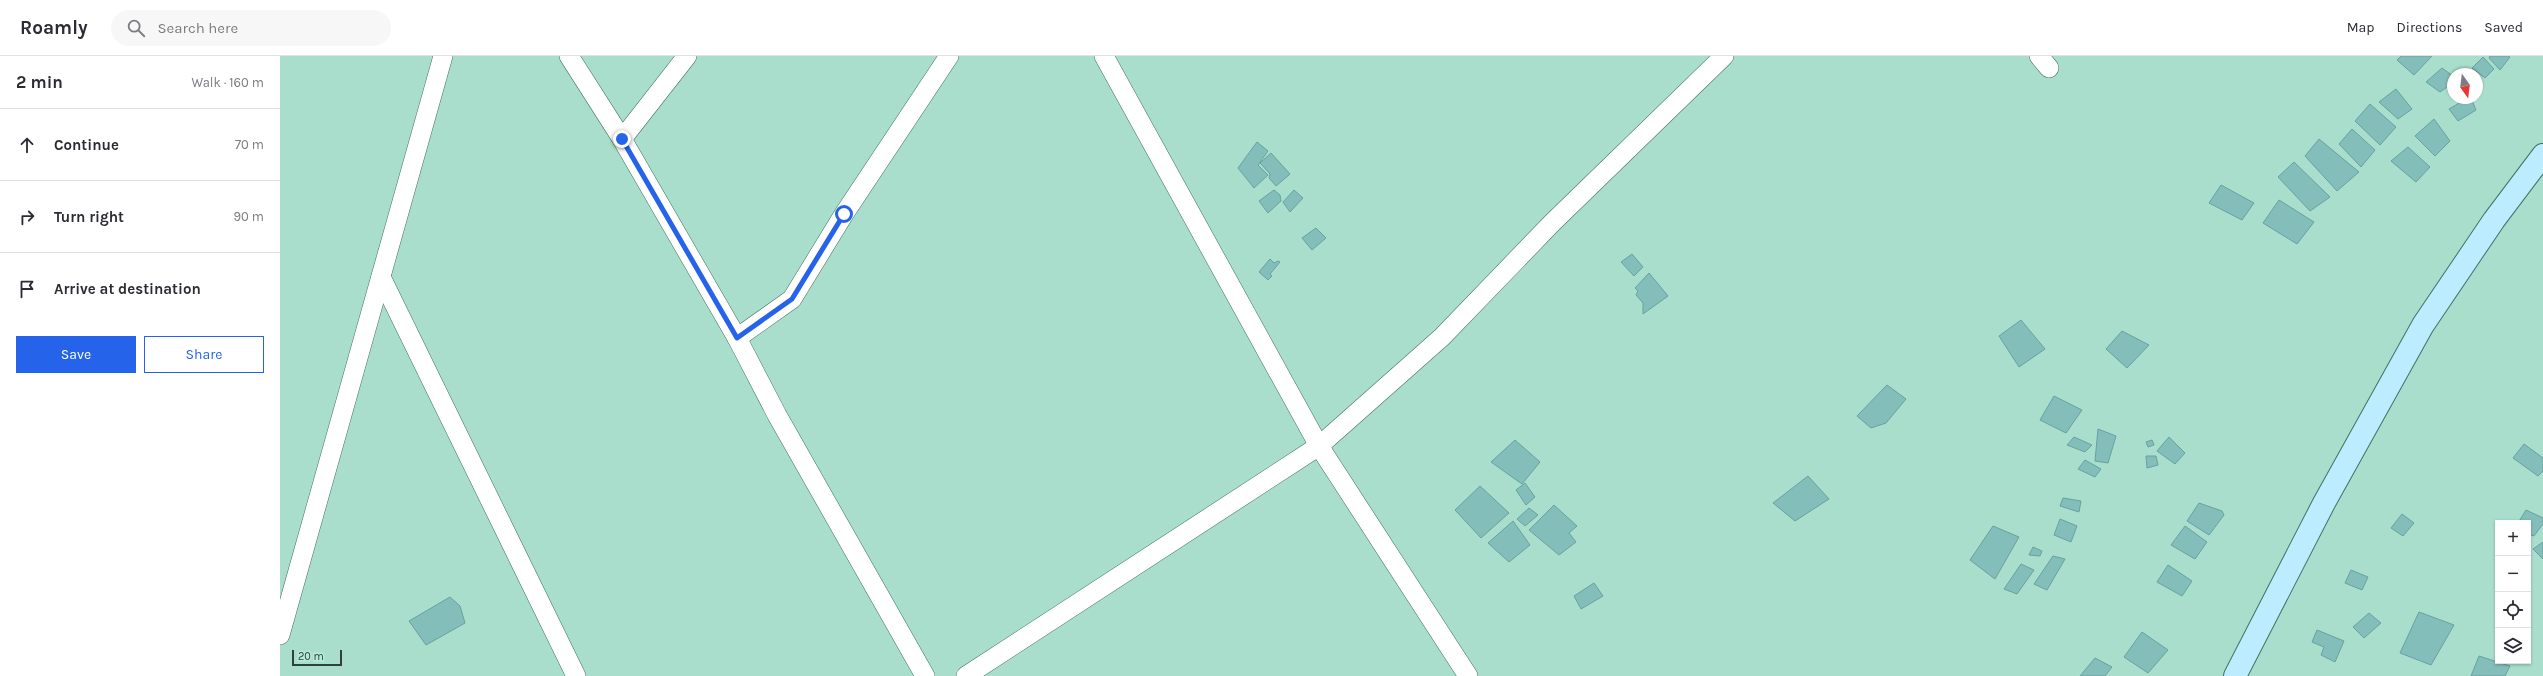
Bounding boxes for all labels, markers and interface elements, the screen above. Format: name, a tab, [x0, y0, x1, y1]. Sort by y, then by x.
search box	[111, 10, 391, 46]
text: Roamly	[20, 17, 87, 39]
icon: search	[125, 17, 147, 39]
text: Search here	[157, 19, 238, 37]
text: Map	[2347, 19, 2375, 36]
text: Directions	[2397, 19, 2462, 36]
text: Saved	[2484, 19, 2523, 36]
north arrow	[2447, 68, 2483, 104]
text: 2 min	[16, 72, 63, 92]
text: Walk · 160 m	[191, 75, 264, 90]
route end	[613, 130, 631, 148]
icon: ahead	[16, 134, 38, 156]
text: Continue	[54, 136, 119, 154]
text: 70 m	[235, 137, 264, 152]
route start	[835, 205, 853, 223]
icon: right	[16, 206, 38, 228]
text: Turn right	[54, 208, 124, 226]
text: 90 m	[233, 209, 264, 224]
icon: arrive	[16, 278, 38, 300]
text: Arrive at destination	[54, 280, 201, 298]
button: Save	[16, 336, 136, 373]
button: Share	[144, 336, 264, 373]
map controls	[2495, 520, 2531, 664]
button: +	[2495, 520, 2531, 556]
button: −	[2495, 556, 2531, 592]
button: locate	[2495, 592, 2531, 628]
button: layers	[2495, 628, 2531, 664]
scale bar	[292, 648, 342, 667]
text: 20 m	[298, 650, 324, 663]

